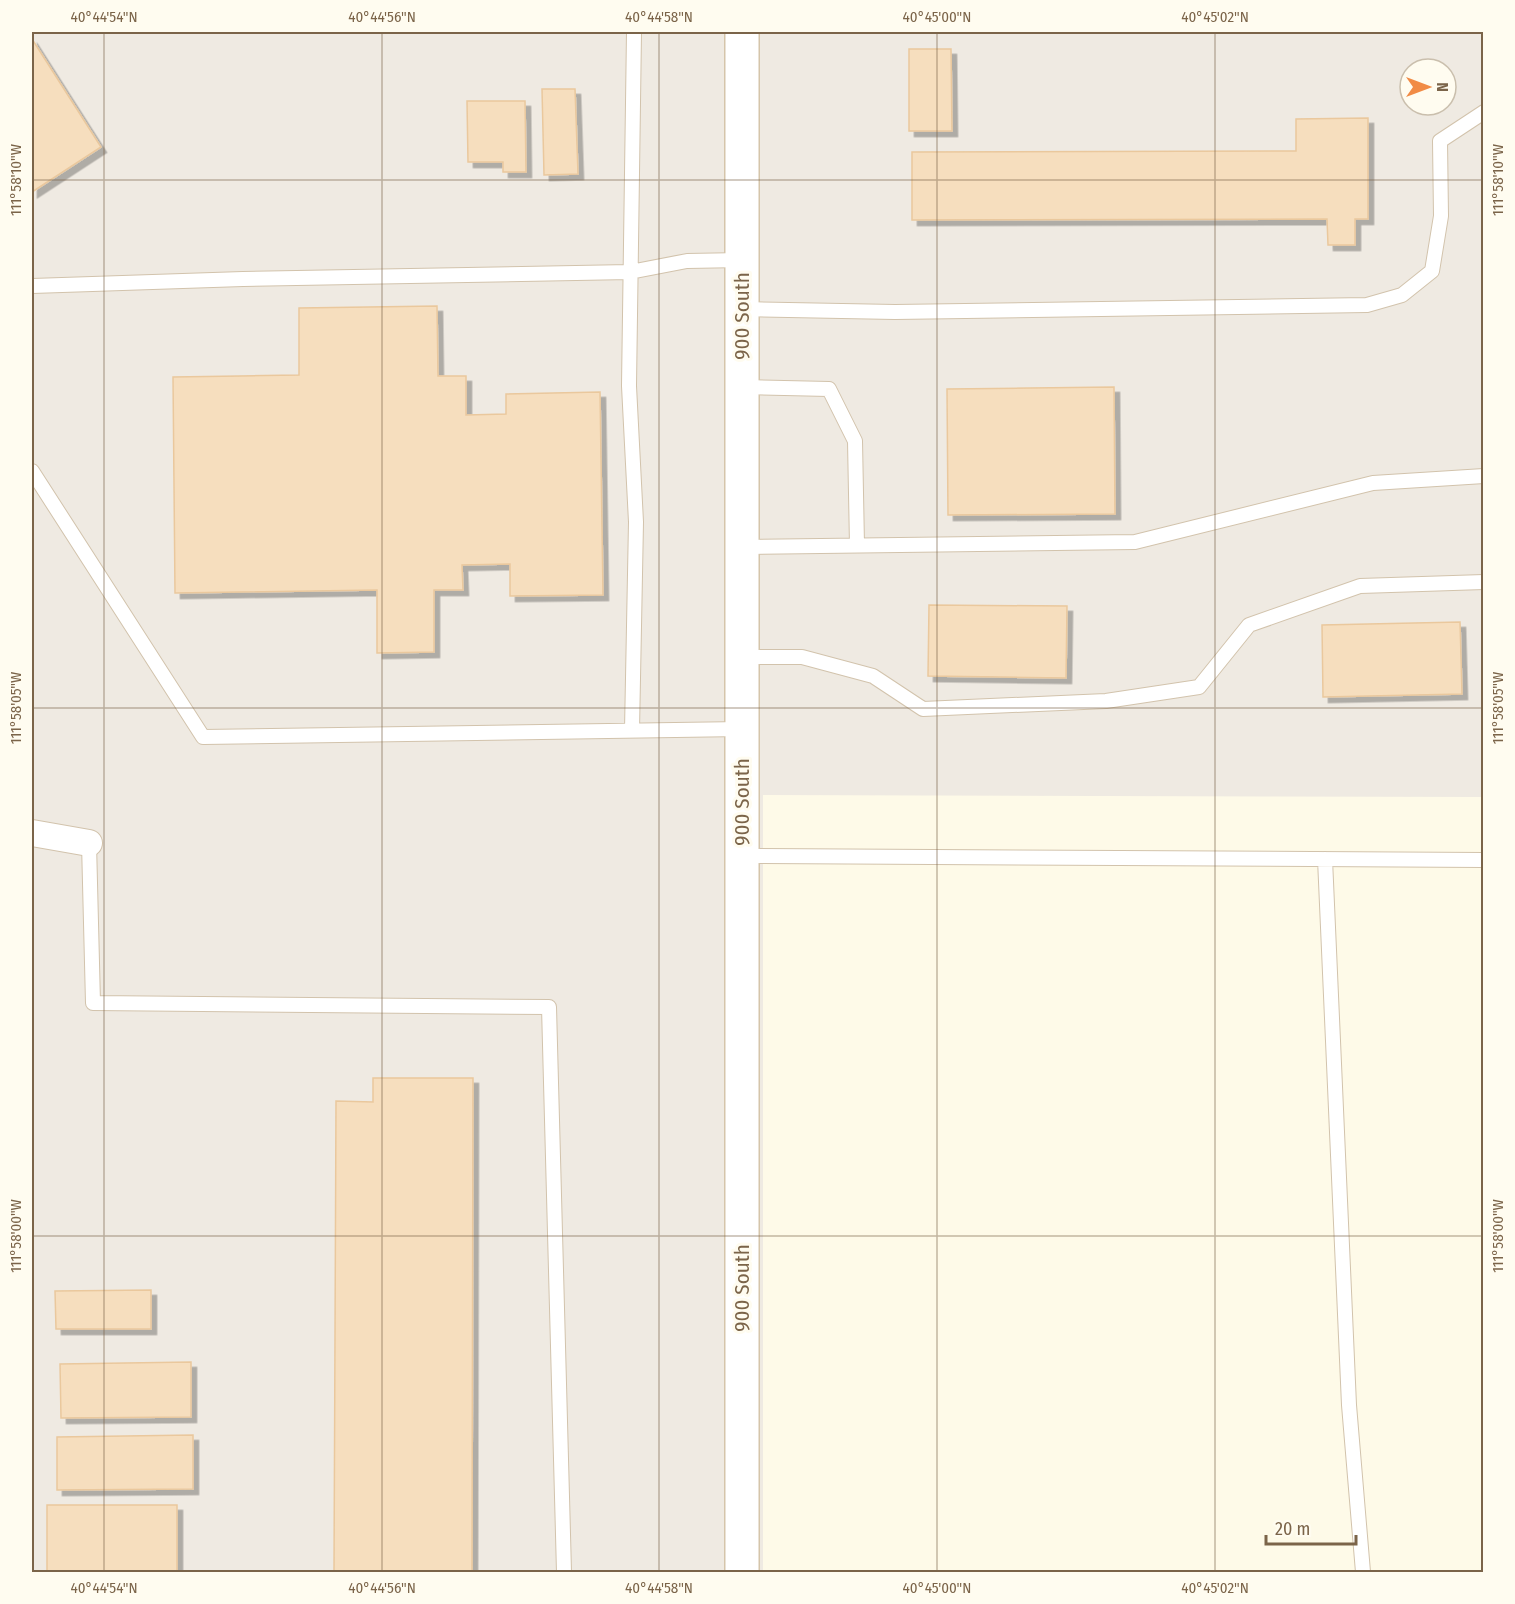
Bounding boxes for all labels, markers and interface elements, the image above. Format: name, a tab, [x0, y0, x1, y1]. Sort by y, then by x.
text: 40°44'54"N	[70, 8, 138, 26]
text: 40°44'56"N	[348, 8, 416, 26]
text: 40°44'58"N	[625, 8, 693, 26]
text: 40°45'00"N	[903, 8, 971, 26]
text: 40°45'02"N	[1181, 8, 1249, 26]
north arrow	[1398, 57, 1458, 117]
text: N	[1433, 82, 1452, 92]
text: 111°58'10"W	[7, 144, 25, 216]
text: 111°58'10"W	[1489, 144, 1507, 216]
street label: 900 South	[729, 272, 755, 360]
text: 111°58'05"W	[7, 672, 25, 744]
text: 111°58'05"W	[1489, 672, 1507, 744]
street label: 900 South	[729, 758, 755, 846]
text: 111°58'00"W	[7, 1199, 25, 1273]
text: 111°58'00"W	[1489, 1199, 1507, 1273]
street label: 900 South	[729, 1244, 755, 1332]
scale bar	[1266, 1508, 1356, 1546]
text: 20 m	[1275, 1518, 1310, 1540]
text: 40°44'54"N	[70, 1579, 138, 1597]
text: 40°44'56"N	[348, 1579, 416, 1597]
text: 40°44'58"N	[625, 1579, 693, 1597]
text: 40°45'00"N	[903, 1579, 971, 1597]
text: 40°45'02"N	[1181, 1579, 1249, 1597]

